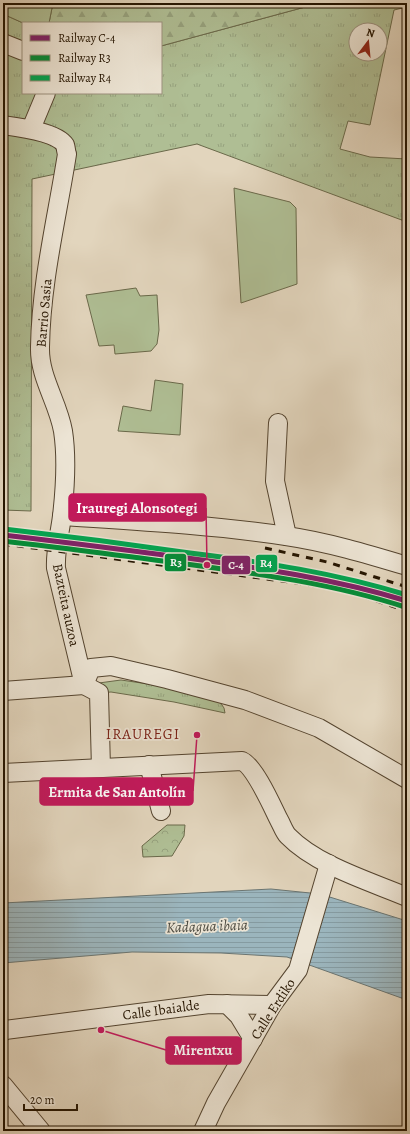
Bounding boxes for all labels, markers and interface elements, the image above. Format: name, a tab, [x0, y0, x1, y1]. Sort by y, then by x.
legend	[22, 22, 162, 94]
north arrow	[348, 22, 388, 62]
text: N	[365, 25, 377, 41]
text: Railway C-4	[58, 30, 116, 46]
text: Railway R3	[58, 50, 111, 66]
text: Railway R4	[58, 70, 112, 86]
street label: Barrio Sasia	[32, 277, 57, 348]
callout: Irauregi Alonsotegi	[69, 494, 206, 521]
text: Irauregi Alonsotegi	[76, 498, 198, 518]
line badge: R3	[164, 553, 187, 572]
line badge: R4	[255, 554, 278, 573]
text: R3	[170, 555, 182, 570]
line badge: C-4	[221, 555, 251, 575]
text: R4	[260, 556, 272, 571]
text: C-4	[228, 558, 244, 573]
street label: Bazteita auzoa	[48, 562, 84, 649]
district label: IRAUREGI	[106, 724, 180, 744]
callout: Ermita de San Antolín	[40, 778, 193, 805]
text: Ermita de San Antolín	[48, 782, 186, 802]
water label: Kadagua ibaia	[166, 915, 248, 937]
street label: Calle Erdiko	[246, 975, 300, 1043]
street label: Calle Ibaialde	[121, 995, 201, 1025]
callout: Mirentxu	[166, 1037, 241, 1064]
text: Mirentxu	[174, 1040, 233, 1060]
scale bar	[24, 1086, 77, 1112]
text: 20 m	[30, 1092, 54, 1108]

